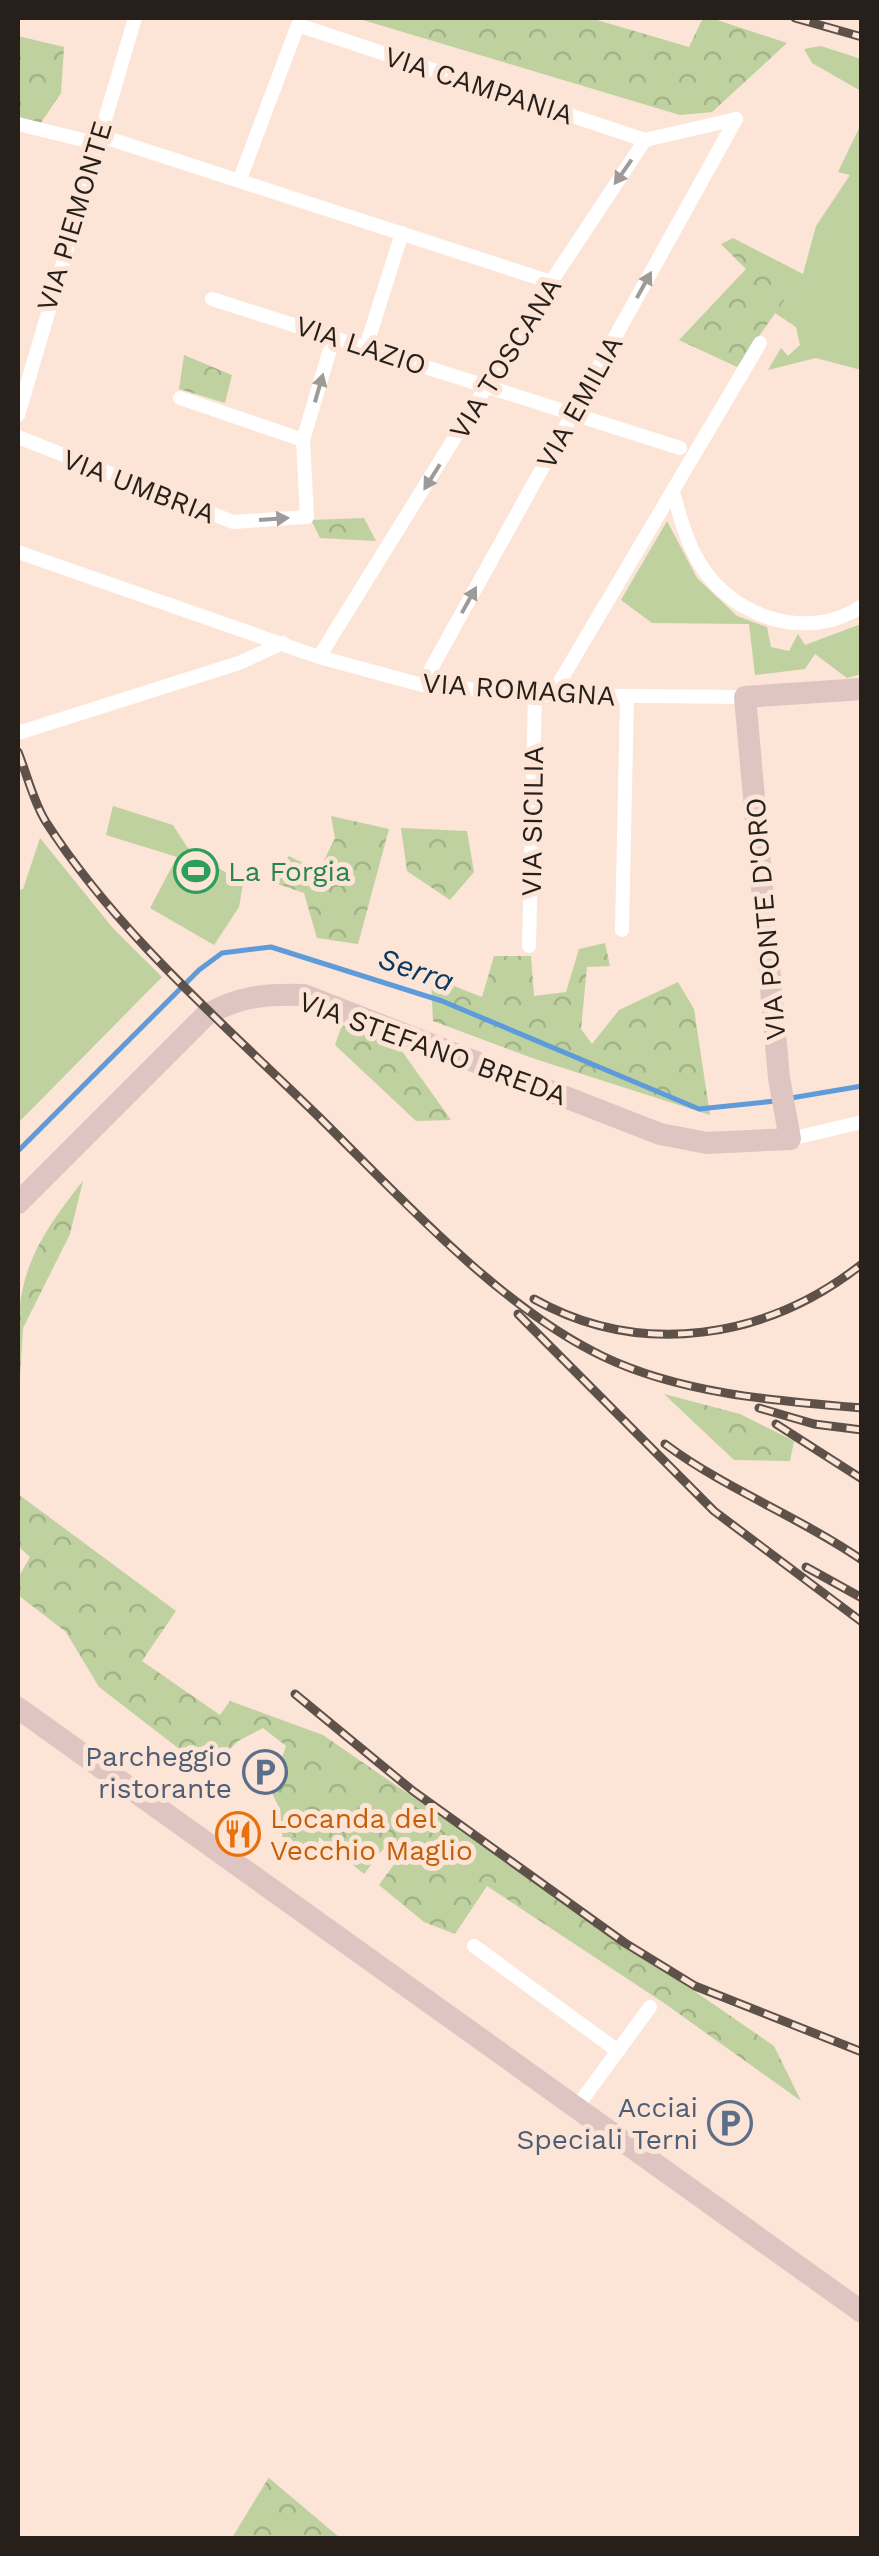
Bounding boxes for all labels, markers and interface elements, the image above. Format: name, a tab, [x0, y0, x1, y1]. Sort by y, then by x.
street label: VIA CAMPANIA	[380, 39, 577, 132]
street label: VIA PIEMONTE	[30, 117, 119, 315]
one-way arrow	[614, 159, 633, 186]
street label: VIA TOSCANA	[443, 271, 568, 445]
one-way arrow	[636, 271, 653, 300]
street label: VIA LAZIO	[291, 309, 430, 382]
street label: VIA EMILIA	[529, 330, 629, 474]
one-way arrow	[311, 372, 327, 403]
street label: VIA UMBRIA	[58, 442, 220, 531]
one-way arrow	[423, 463, 441, 491]
one-way arrow	[258, 511, 290, 527]
one-way arrow	[460, 586, 478, 614]
street label: VIA ROMAGNA	[421, 666, 617, 713]
street label: VIA SICILIA	[515, 745, 550, 897]
street label: VIA PONTE D'ORO	[738, 796, 793, 1042]
sports icon: La Forgia	[173, 848, 219, 894]
place label: La Forgia	[228, 855, 351, 888]
water label: Serra	[374, 940, 459, 999]
street label: VIA STEFANO BREDA	[294, 985, 571, 1112]
place label: Parcheggio ristorante	[85, 1740, 232, 1805]
parking icon: Parcheggio ristorante	[242, 1749, 288, 1795]
place label: Locanda del Vecchio Maglio	[270, 1802, 473, 1867]
restaurant icon: Locanda del Vecchio Maglio	[215, 1811, 261, 1857]
place label: Acciai Speciali Terni	[517, 2091, 698, 2156]
parking icon: Acciai Speciali Terni	[707, 2100, 753, 2146]

